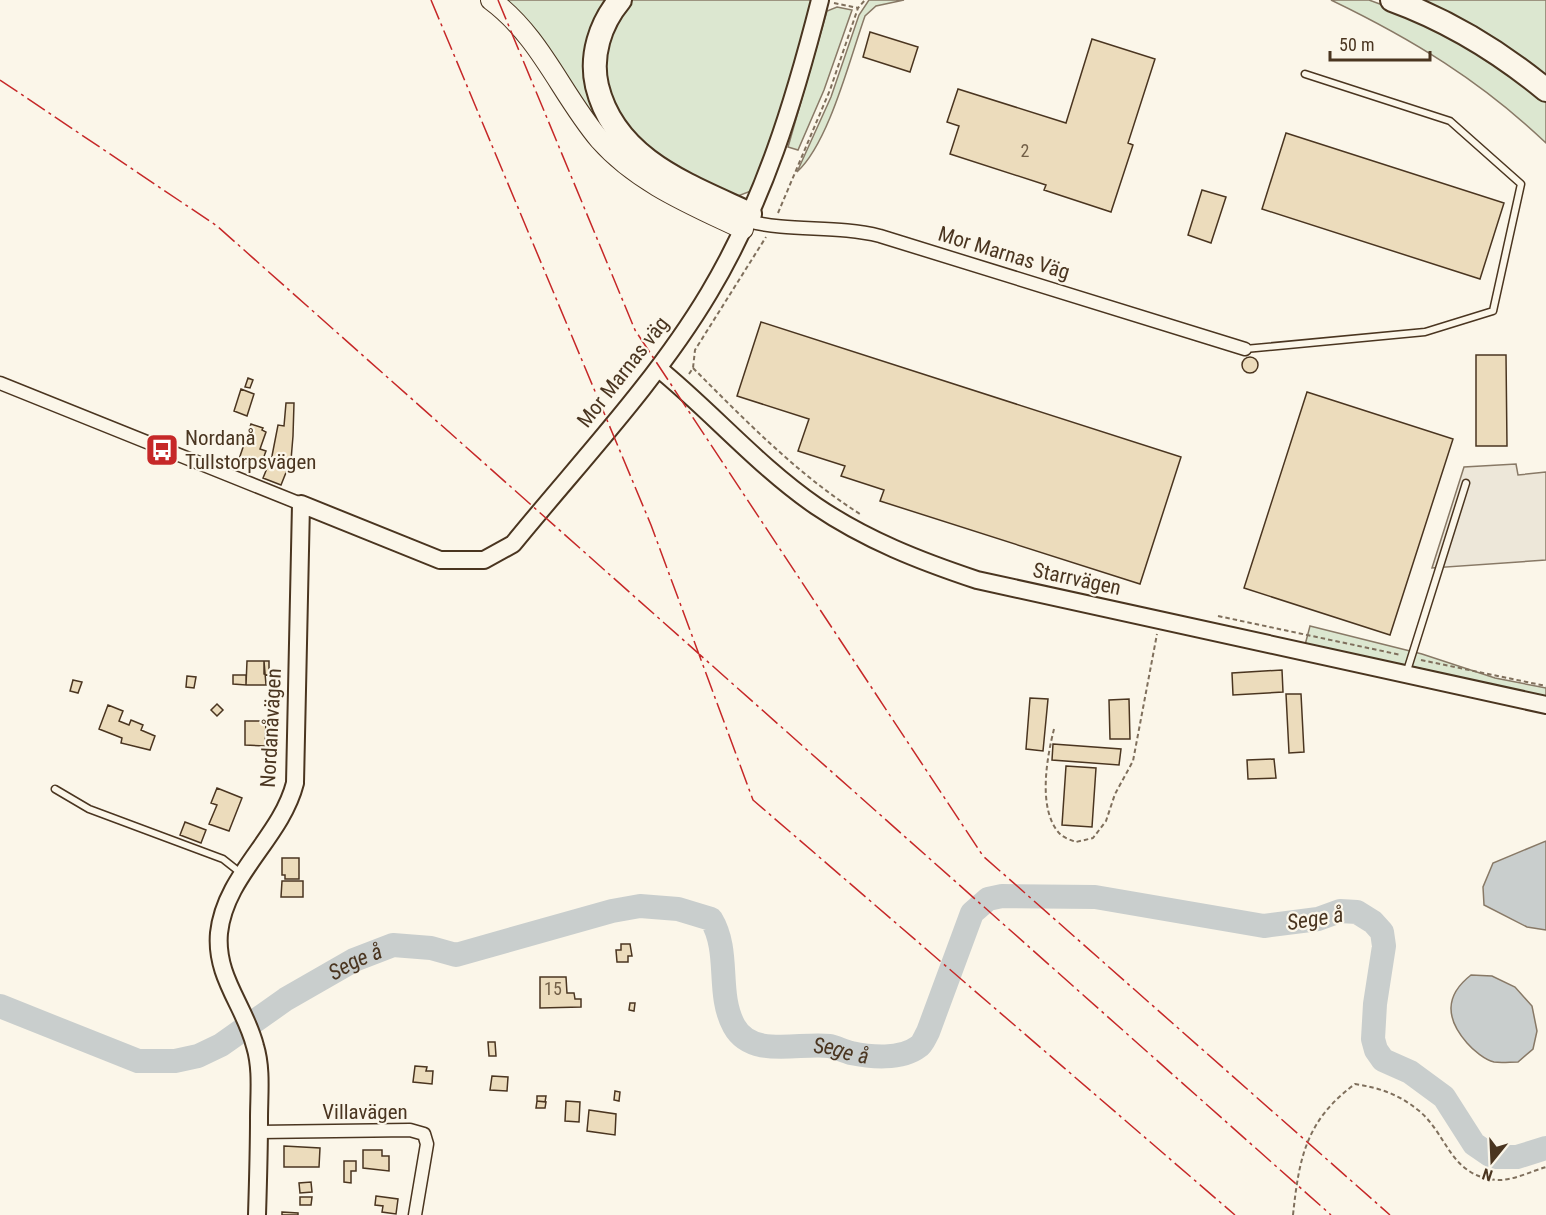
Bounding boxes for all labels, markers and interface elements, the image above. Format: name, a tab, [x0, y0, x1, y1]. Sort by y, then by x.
scale bar	[1330, 24, 1430, 62]
text: 50 m	[1339, 34, 1374, 55]
house number: 2	[1021, 140, 1030, 161]
street label: Mor Marnas Väg	[935, 222, 1073, 284]
street label: Mor Marnas väg	[572, 312, 674, 432]
place label: Nordanå Tullstorpsvägen	[185, 426, 316, 474]
bus stop icon: Nordanå Tullstorpsvägen	[144, 432, 180, 468]
street label: Starrvägen	[1031, 558, 1123, 600]
street label: Nordanåvägen	[256, 668, 286, 788]
water label: Sege å	[1285, 902, 1345, 935]
water label: Sege å	[324, 938, 386, 985]
house number: 15	[544, 978, 562, 999]
water label: Sege å	[813, 1033, 870, 1069]
street label: Villavägen	[322, 1100, 408, 1124]
north arrow	[1462, 1131, 1522, 1191]
text: N	[1480, 1164, 1495, 1185]

